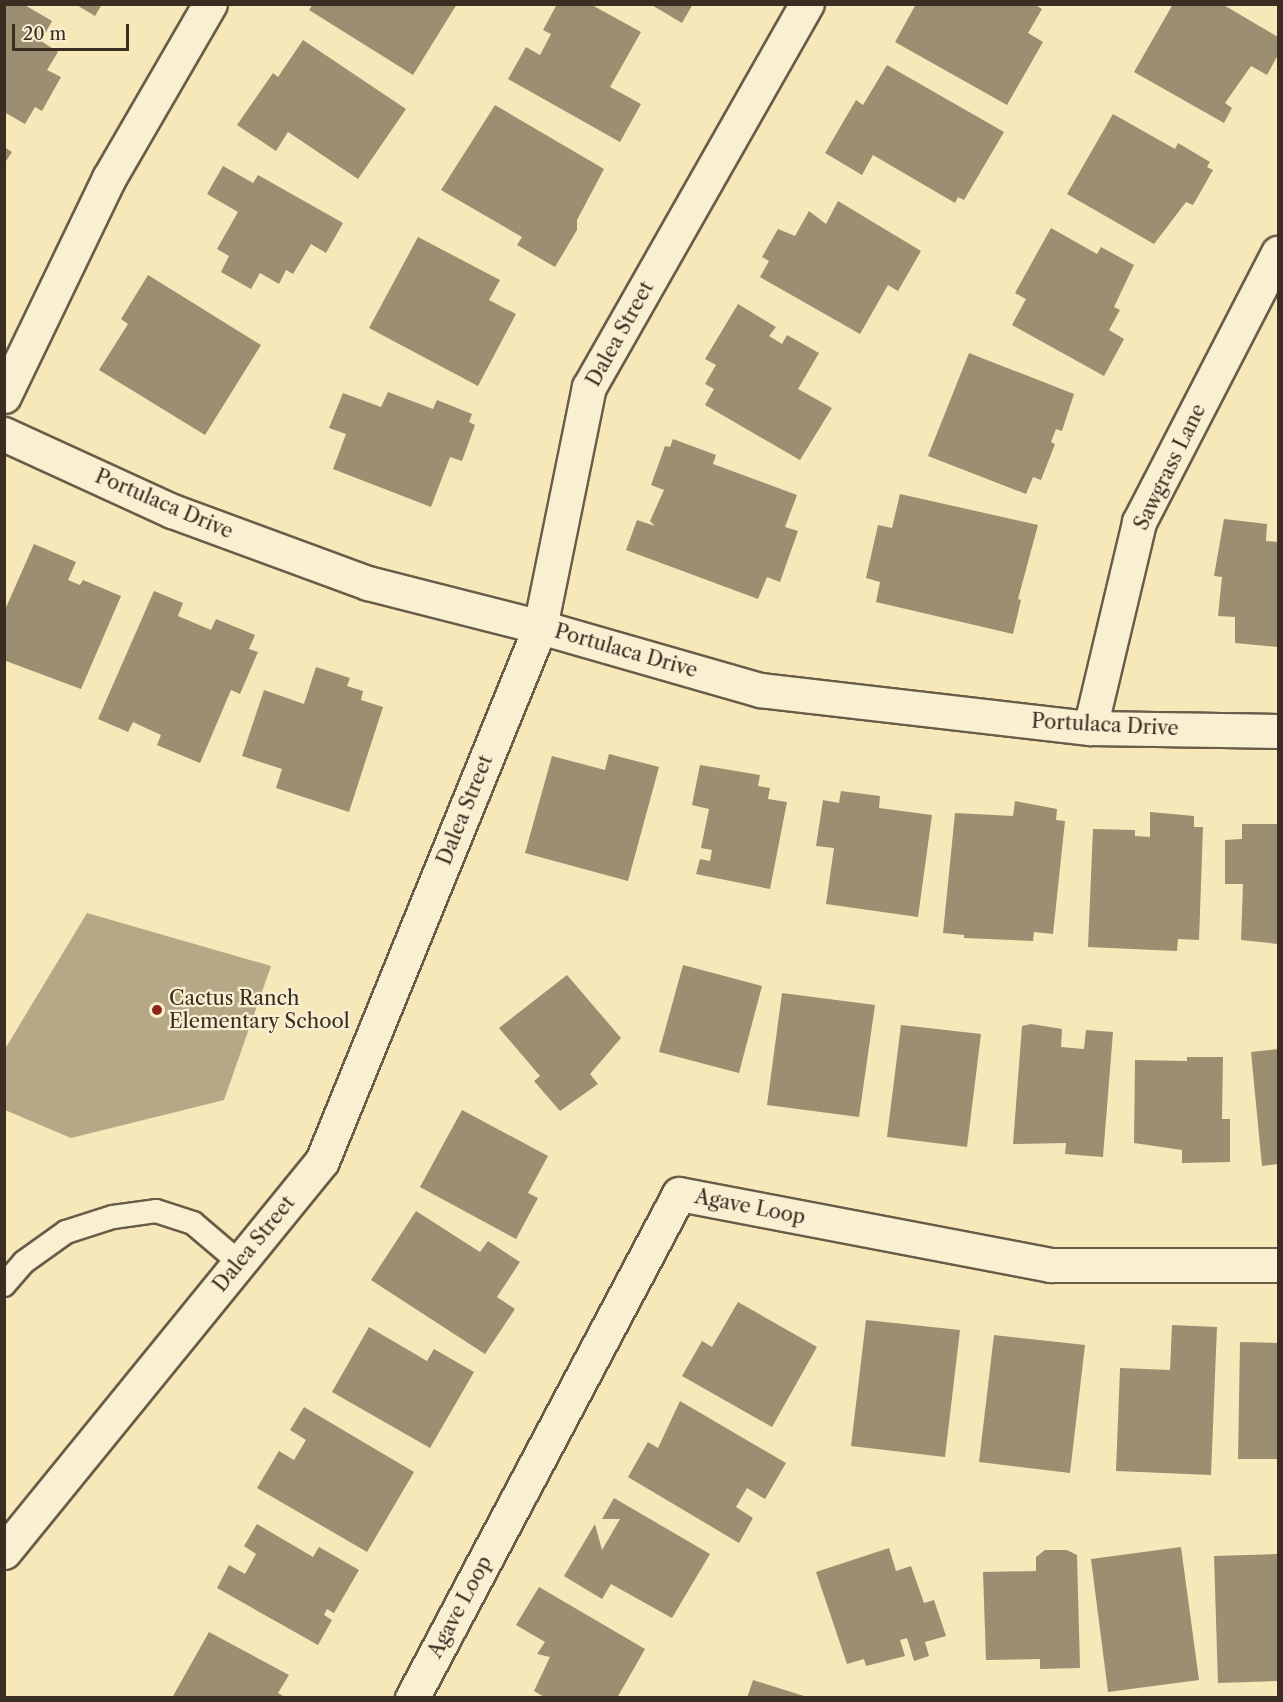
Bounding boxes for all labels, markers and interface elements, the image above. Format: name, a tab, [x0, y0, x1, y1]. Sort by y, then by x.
scale bar	[15, 12, 132, 50]
text: 20 m	[23, 23, 66, 45]
street label: Dalea Street	[581, 277, 659, 391]
street label: Sawgrass Lane	[1129, 400, 1211, 534]
street label: Portulaca Drive	[91, 464, 237, 544]
street label: Portulaca Drive	[552, 619, 700, 683]
street label: Portulaca Drive	[1031, 709, 1179, 741]
street label: Dalea Street	[432, 752, 498, 868]
place label: Cactus Ranch Elementary School	[169, 987, 350, 1034]
marker: Cactus Ranch Elementary School	[150, 1003, 164, 1017]
street label: Agave Loop	[693, 1185, 807, 1229]
street label: Dalea Street	[208, 1191, 300, 1297]
street label: Agave Loop	[423, 1552, 497, 1662]

